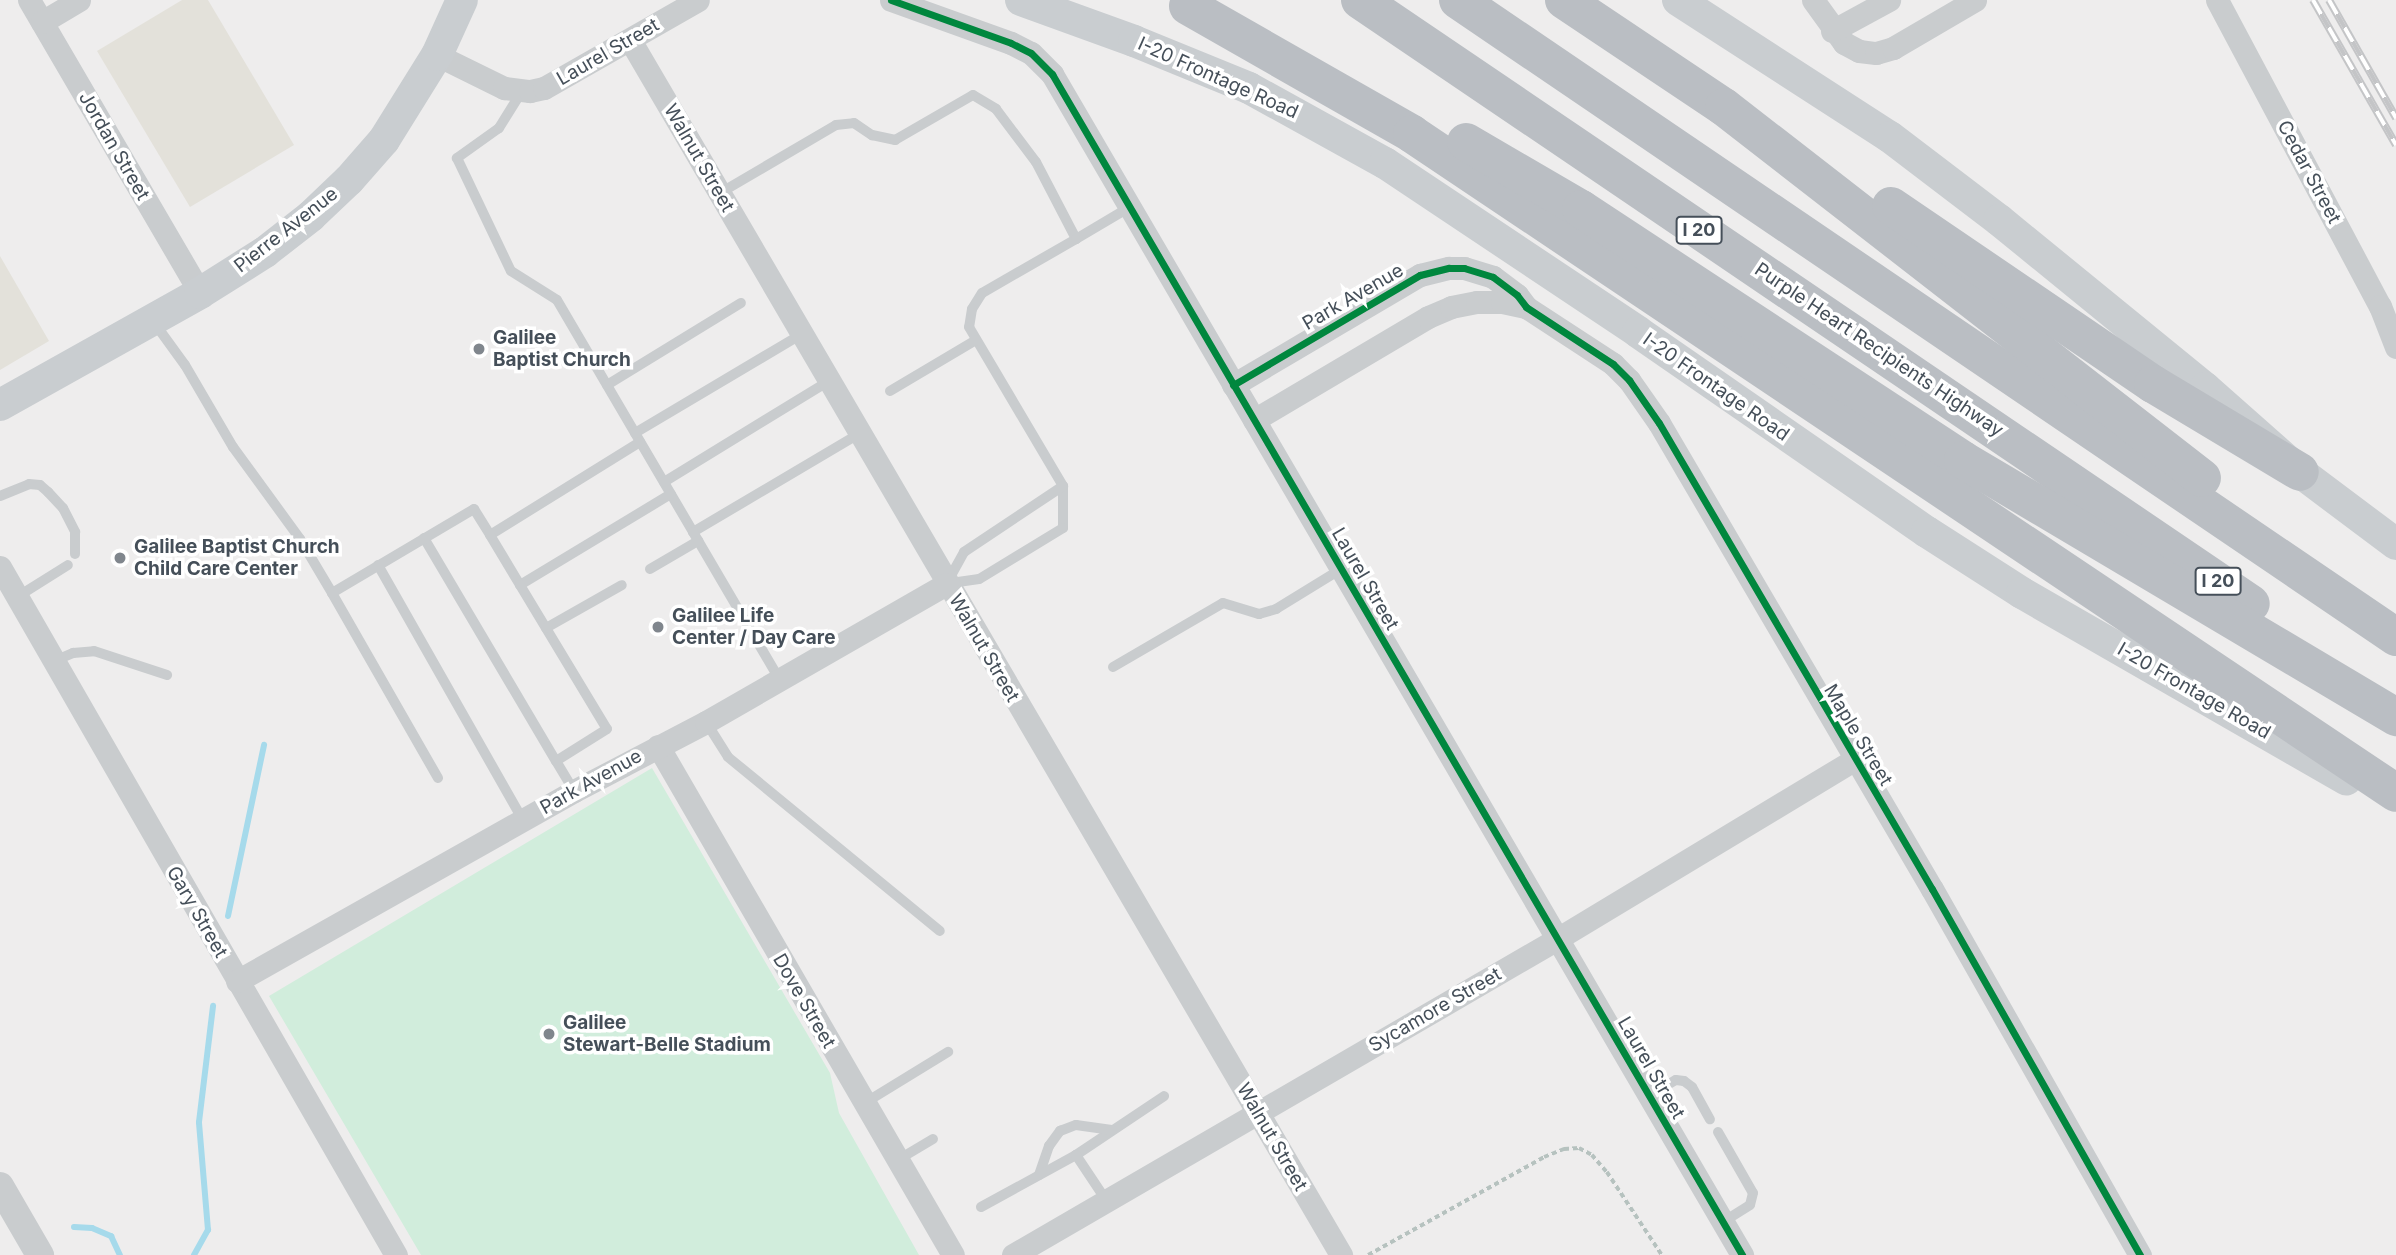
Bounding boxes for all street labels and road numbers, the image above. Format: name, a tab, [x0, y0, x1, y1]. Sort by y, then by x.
street label: Laurel Street	[553, 14, 663, 90]
street label: I-20 Frontage Road	[1134, 32, 1302, 124]
street label: Jordan Street	[74, 88, 154, 204]
street label: Walnut Street	[659, 100, 739, 216]
street label: Cedar Street	[2272, 117, 2346, 227]
street label: Pierre Avenue	[230, 182, 342, 278]
road number: I 20	[1674, 215, 1724, 244]
street label: Purple Heart Recipients Highway	[1750, 258, 2008, 442]
street label: Park Avenue	[1298, 259, 1408, 335]
street label: I-20 Frontage Road	[1639, 328, 1793, 446]
street label: Laurel Street	[1327, 524, 1403, 634]
road number: I 20	[2194, 566, 2242, 596]
street label: Walnut Street	[944, 590, 1024, 706]
street label: I-20 Frontage Road	[2113, 638, 2275, 744]
street label: Maple Street	[1819, 680, 1897, 790]
street label: Park Avenue	[536, 745, 646, 819]
street label: Gary Street	[162, 862, 232, 962]
street label: Dove Street	[768, 950, 840, 1052]
street label: Sycamore Street	[1365, 963, 1505, 1057]
street label: Laurel Street	[1613, 1013, 1689, 1123]
street label: Walnut Street	[1232, 1079, 1312, 1195]

